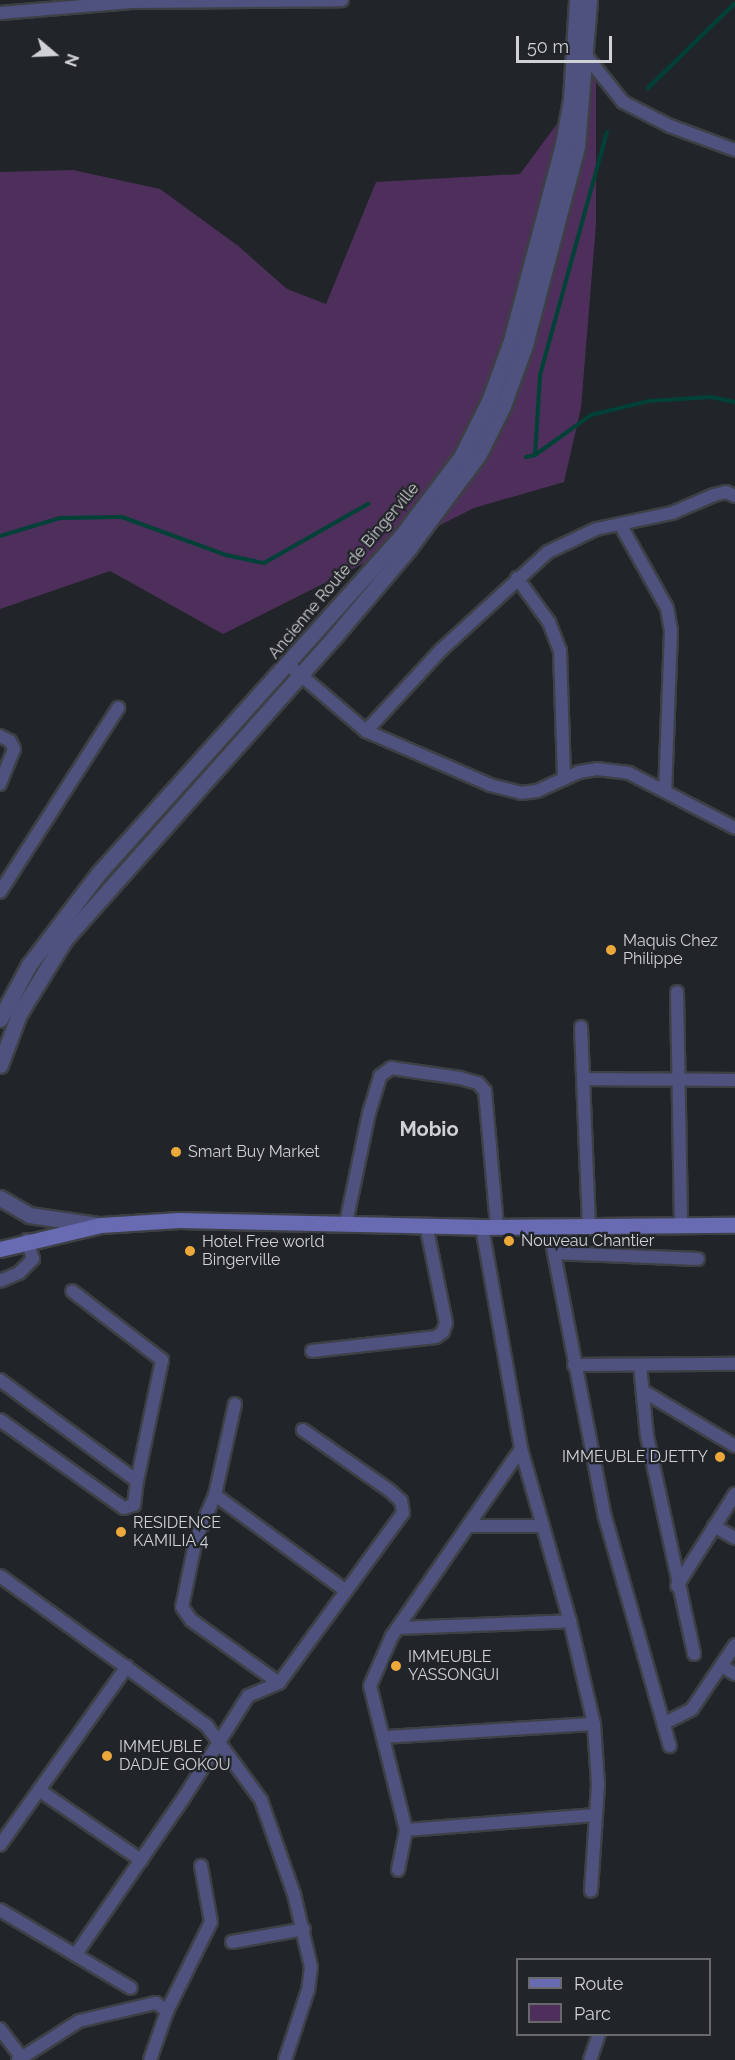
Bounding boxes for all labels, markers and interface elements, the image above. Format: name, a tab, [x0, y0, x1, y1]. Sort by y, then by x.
north arrow	[24, 24, 84, 84]
scale bar	[519, 24, 615, 62]
text: 50 m	[527, 36, 569, 57]
text: N	[61, 51, 82, 69]
street label: Ancienne Route de Bingerville	[265, 479, 423, 663]
place label: Maquis Chez Philippe	[623, 931, 718, 969]
marker: Maquis Chez Philippe	[604, 943, 618, 957]
district label: Mobio	[399, 1117, 459, 1141]
place label: Smart Buy Market	[188, 1142, 320, 1162]
marker: Smart Buy Market	[169, 1145, 183, 1159]
place label: Nouveau Chantier	[521, 1231, 654, 1251]
place label: Hotel Free world Bingerville	[202, 1232, 325, 1270]
marker: Nouveau Chantier	[502, 1234, 516, 1248]
marker: Hotel Free world Bingerville	[183, 1244, 197, 1258]
place label: IMMEUBLE DJETTY	[562, 1447, 708, 1467]
marker: IMMEUBLE DJETTY	[713, 1450, 727, 1464]
place label: RESIDENCE KAMILIA 4	[133, 1513, 221, 1551]
marker: RESIDENCE KAMILIA 4	[114, 1525, 128, 1539]
place label: IMMEUBLE YASSONGUI	[408, 1647, 499, 1685]
marker: IMMEUBLE YASSONGUI	[389, 1659, 403, 1673]
place label: IMMEUBLE DADJE GOKOU	[119, 1737, 231, 1775]
marker: IMMEUBLE DADJE GOKOU	[100, 1749, 114, 1763]
legend	[516, 1958, 711, 2036]
text: Route	[574, 1973, 623, 1994]
text: Parc	[574, 2003, 611, 2024]

